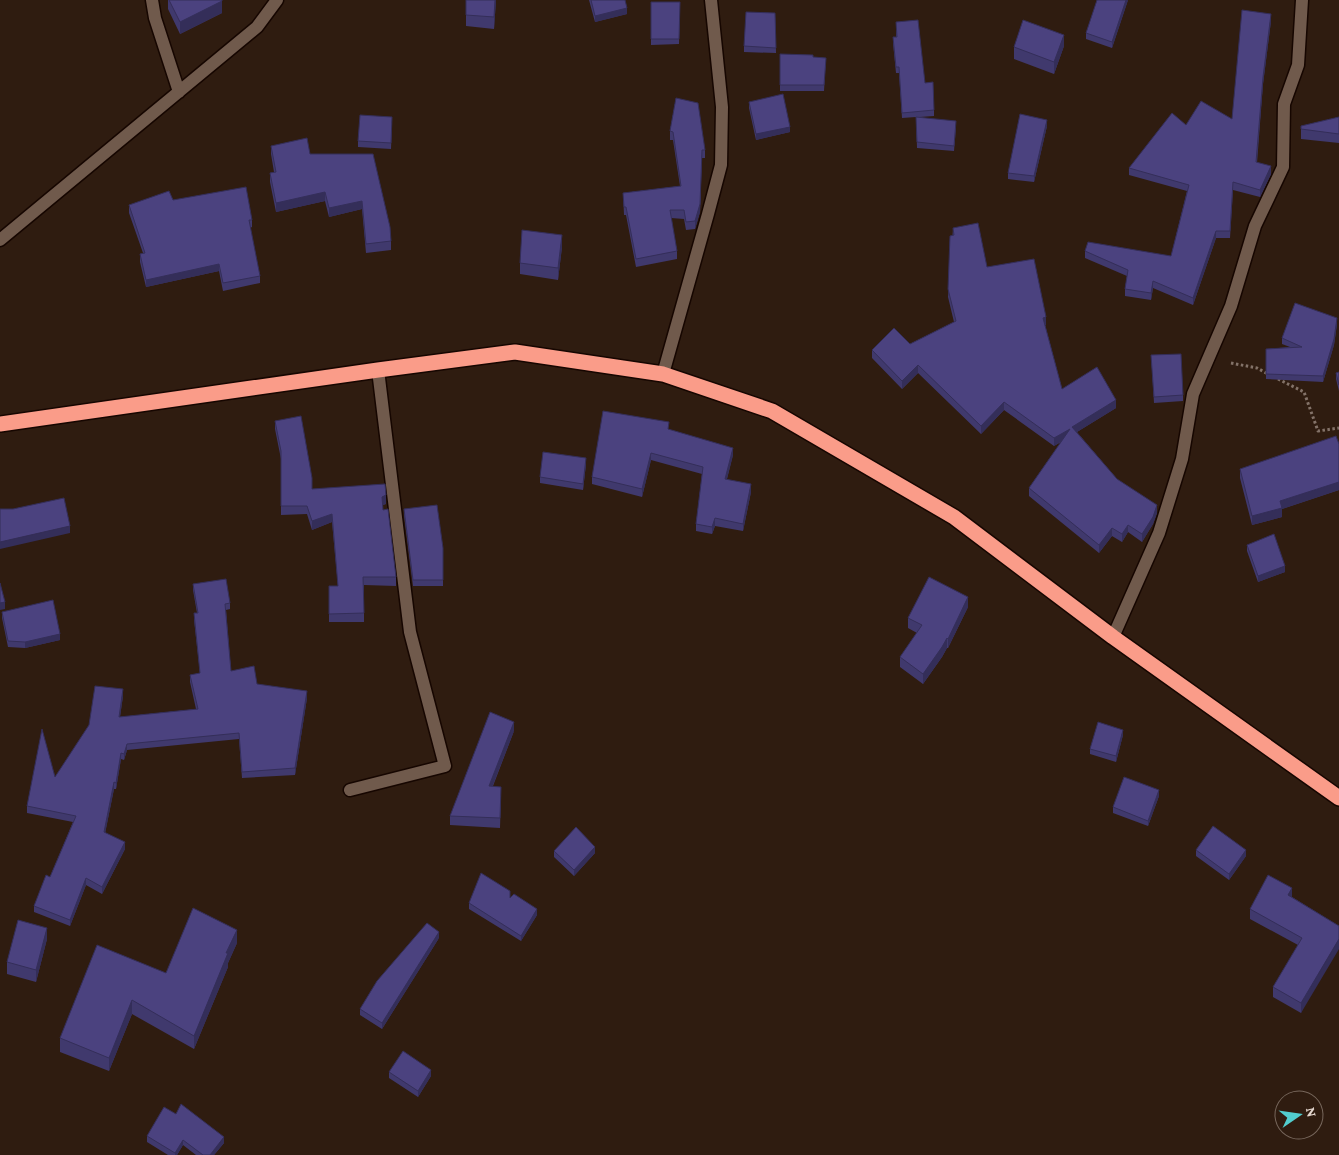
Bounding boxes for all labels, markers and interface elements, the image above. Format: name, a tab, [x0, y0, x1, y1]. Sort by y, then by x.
north arrow	[1274, 1090, 1324, 1140]
text: N	[1303, 1106, 1321, 1119]

